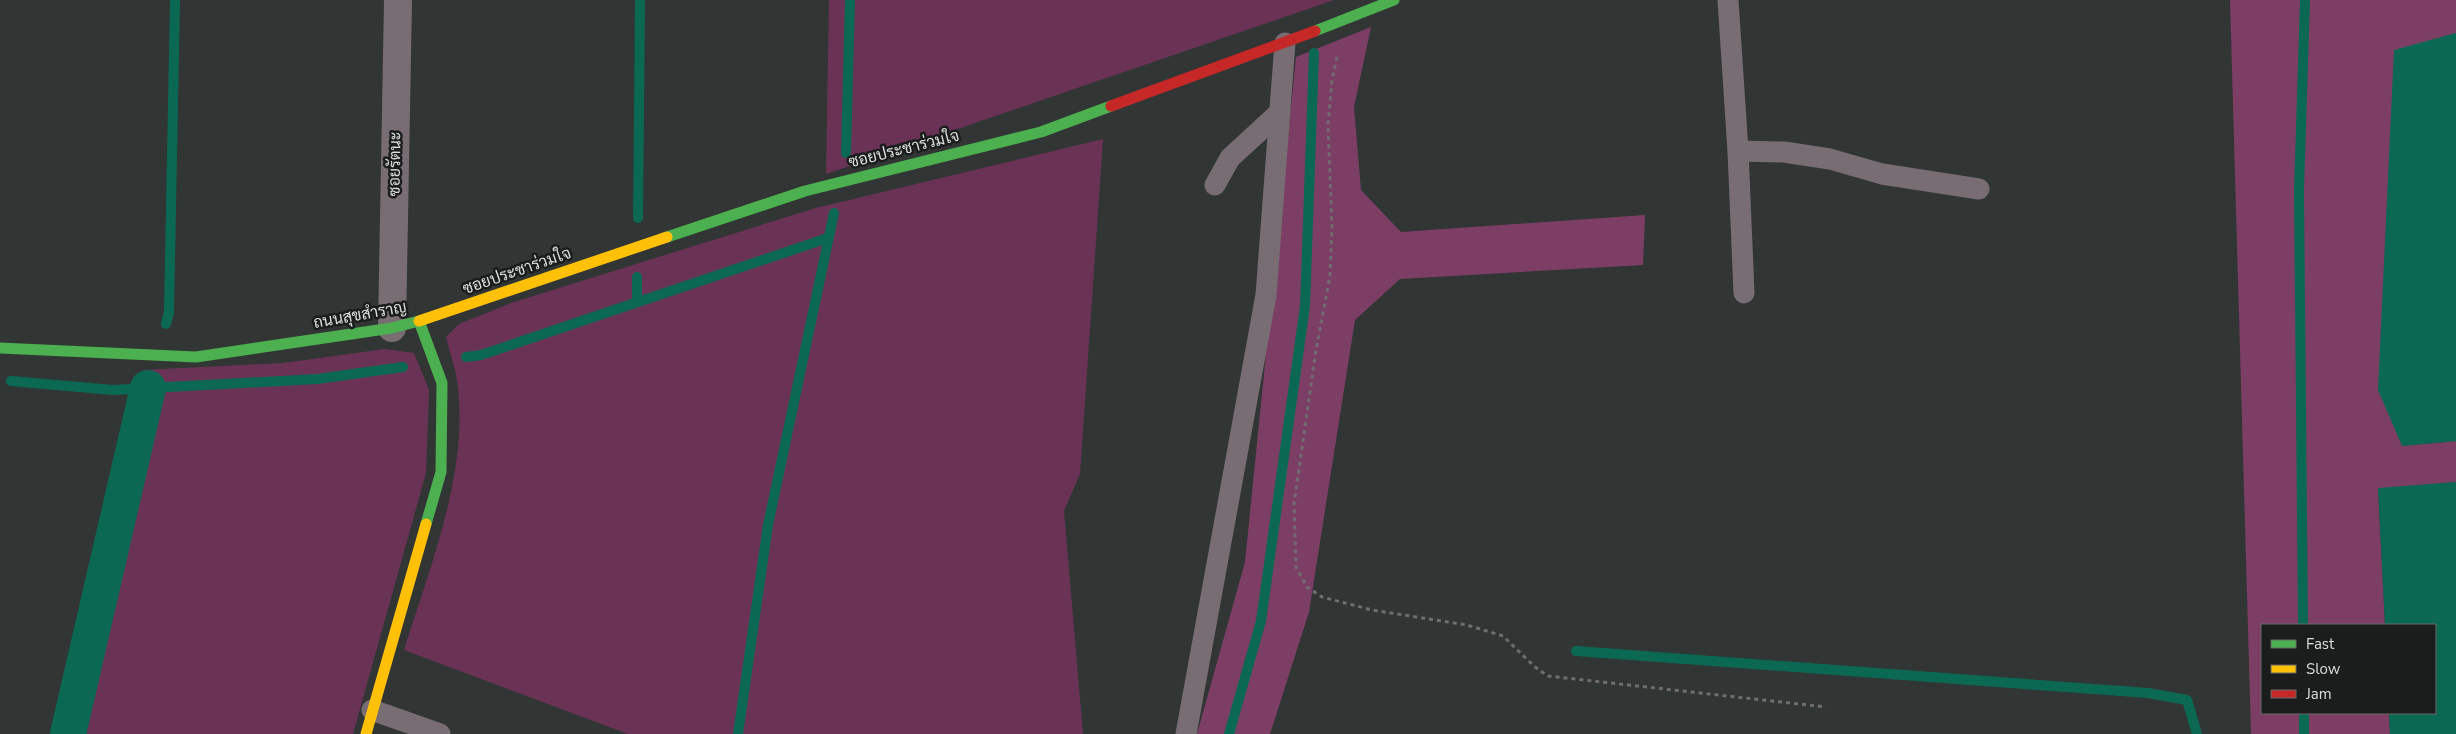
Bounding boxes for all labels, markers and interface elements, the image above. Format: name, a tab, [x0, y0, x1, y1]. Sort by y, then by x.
street label: ซอยประชาร่วมใจ	[846, 124, 962, 173]
street label: ซอยรัตนะ	[383, 132, 407, 196]
street label: ซอยประชาร่วมใจ	[460, 241, 574, 300]
street label: ถนนสุขสำราญ	[312, 296, 408, 334]
legend	[2261, 624, 2436, 714]
text: Fast	[2306, 634, 2335, 654]
text: Slow	[2306, 659, 2341, 679]
text: Jam	[2305, 684, 2332, 704]

